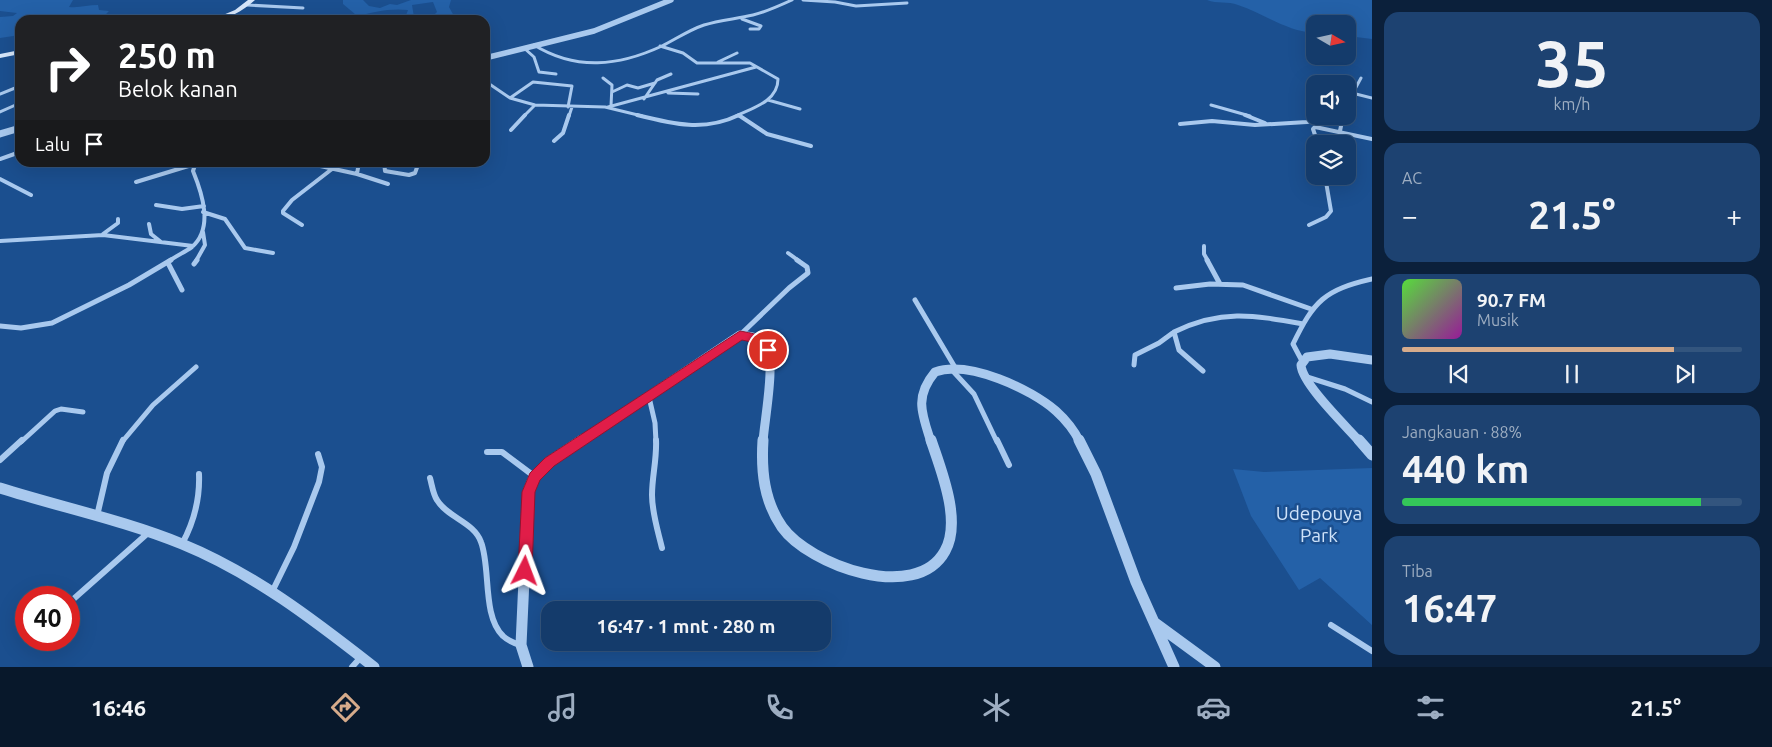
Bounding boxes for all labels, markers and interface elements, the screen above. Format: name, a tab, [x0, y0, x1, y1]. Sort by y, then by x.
north arrow	[1306, 15, 1356, 65]
map controls	[1306, 15, 1356, 185]
text: 35	[1535, 26, 1609, 99]
icon: right	[35, 35, 100, 100]
text: 250 m	[118, 35, 216, 75]
button: sound	[1306, 75, 1356, 125]
text: Belok kanan	[118, 76, 238, 101]
text: km/h	[1554, 95, 1590, 113]
icon: arrive	[80, 130, 108, 158]
text: Lalu	[35, 133, 70, 155]
button: layers	[1306, 135, 1356, 185]
text: AC	[1402, 169, 1422, 187]
text: 21.5°	[1528, 194, 1616, 236]
text: −	[1402, 200, 1418, 231]
text: +	[1726, 200, 1742, 231]
text: 90.7 FM	[1477, 289, 1546, 311]
text: Musik	[1477, 311, 1519, 329]
pin	[747, 329, 789, 371]
icon: arrive	[754, 336, 782, 364]
icon: previous	[1445, 360, 1473, 388]
icon: pause	[1558, 360, 1586, 388]
icon: next	[1671, 360, 1699, 388]
text: Jangkauan · 88%	[1402, 423, 1522, 441]
text: 440 km	[1402, 448, 1529, 490]
park label: Udepouya Park	[1276, 502, 1362, 546]
position arrow	[498, 544, 550, 596]
text: Tiba	[1402, 562, 1433, 580]
speed limit sign: 40	[15, 586, 80, 651]
text: 16:47	[1402, 587, 1497, 629]
text: 16:47 · 1 mnt · 280 m	[597, 615, 775, 637]
icon: directions	[328, 690, 363, 725]
icon: music	[545, 690, 580, 725]
icon: phone	[762, 690, 797, 725]
icon: climate	[979, 690, 1014, 725]
icon: car	[1196, 690, 1231, 725]
icon: filters	[1413, 690, 1448, 725]
text: 16:46	[91, 695, 146, 720]
text: 21.5°	[1631, 695, 1681, 720]

